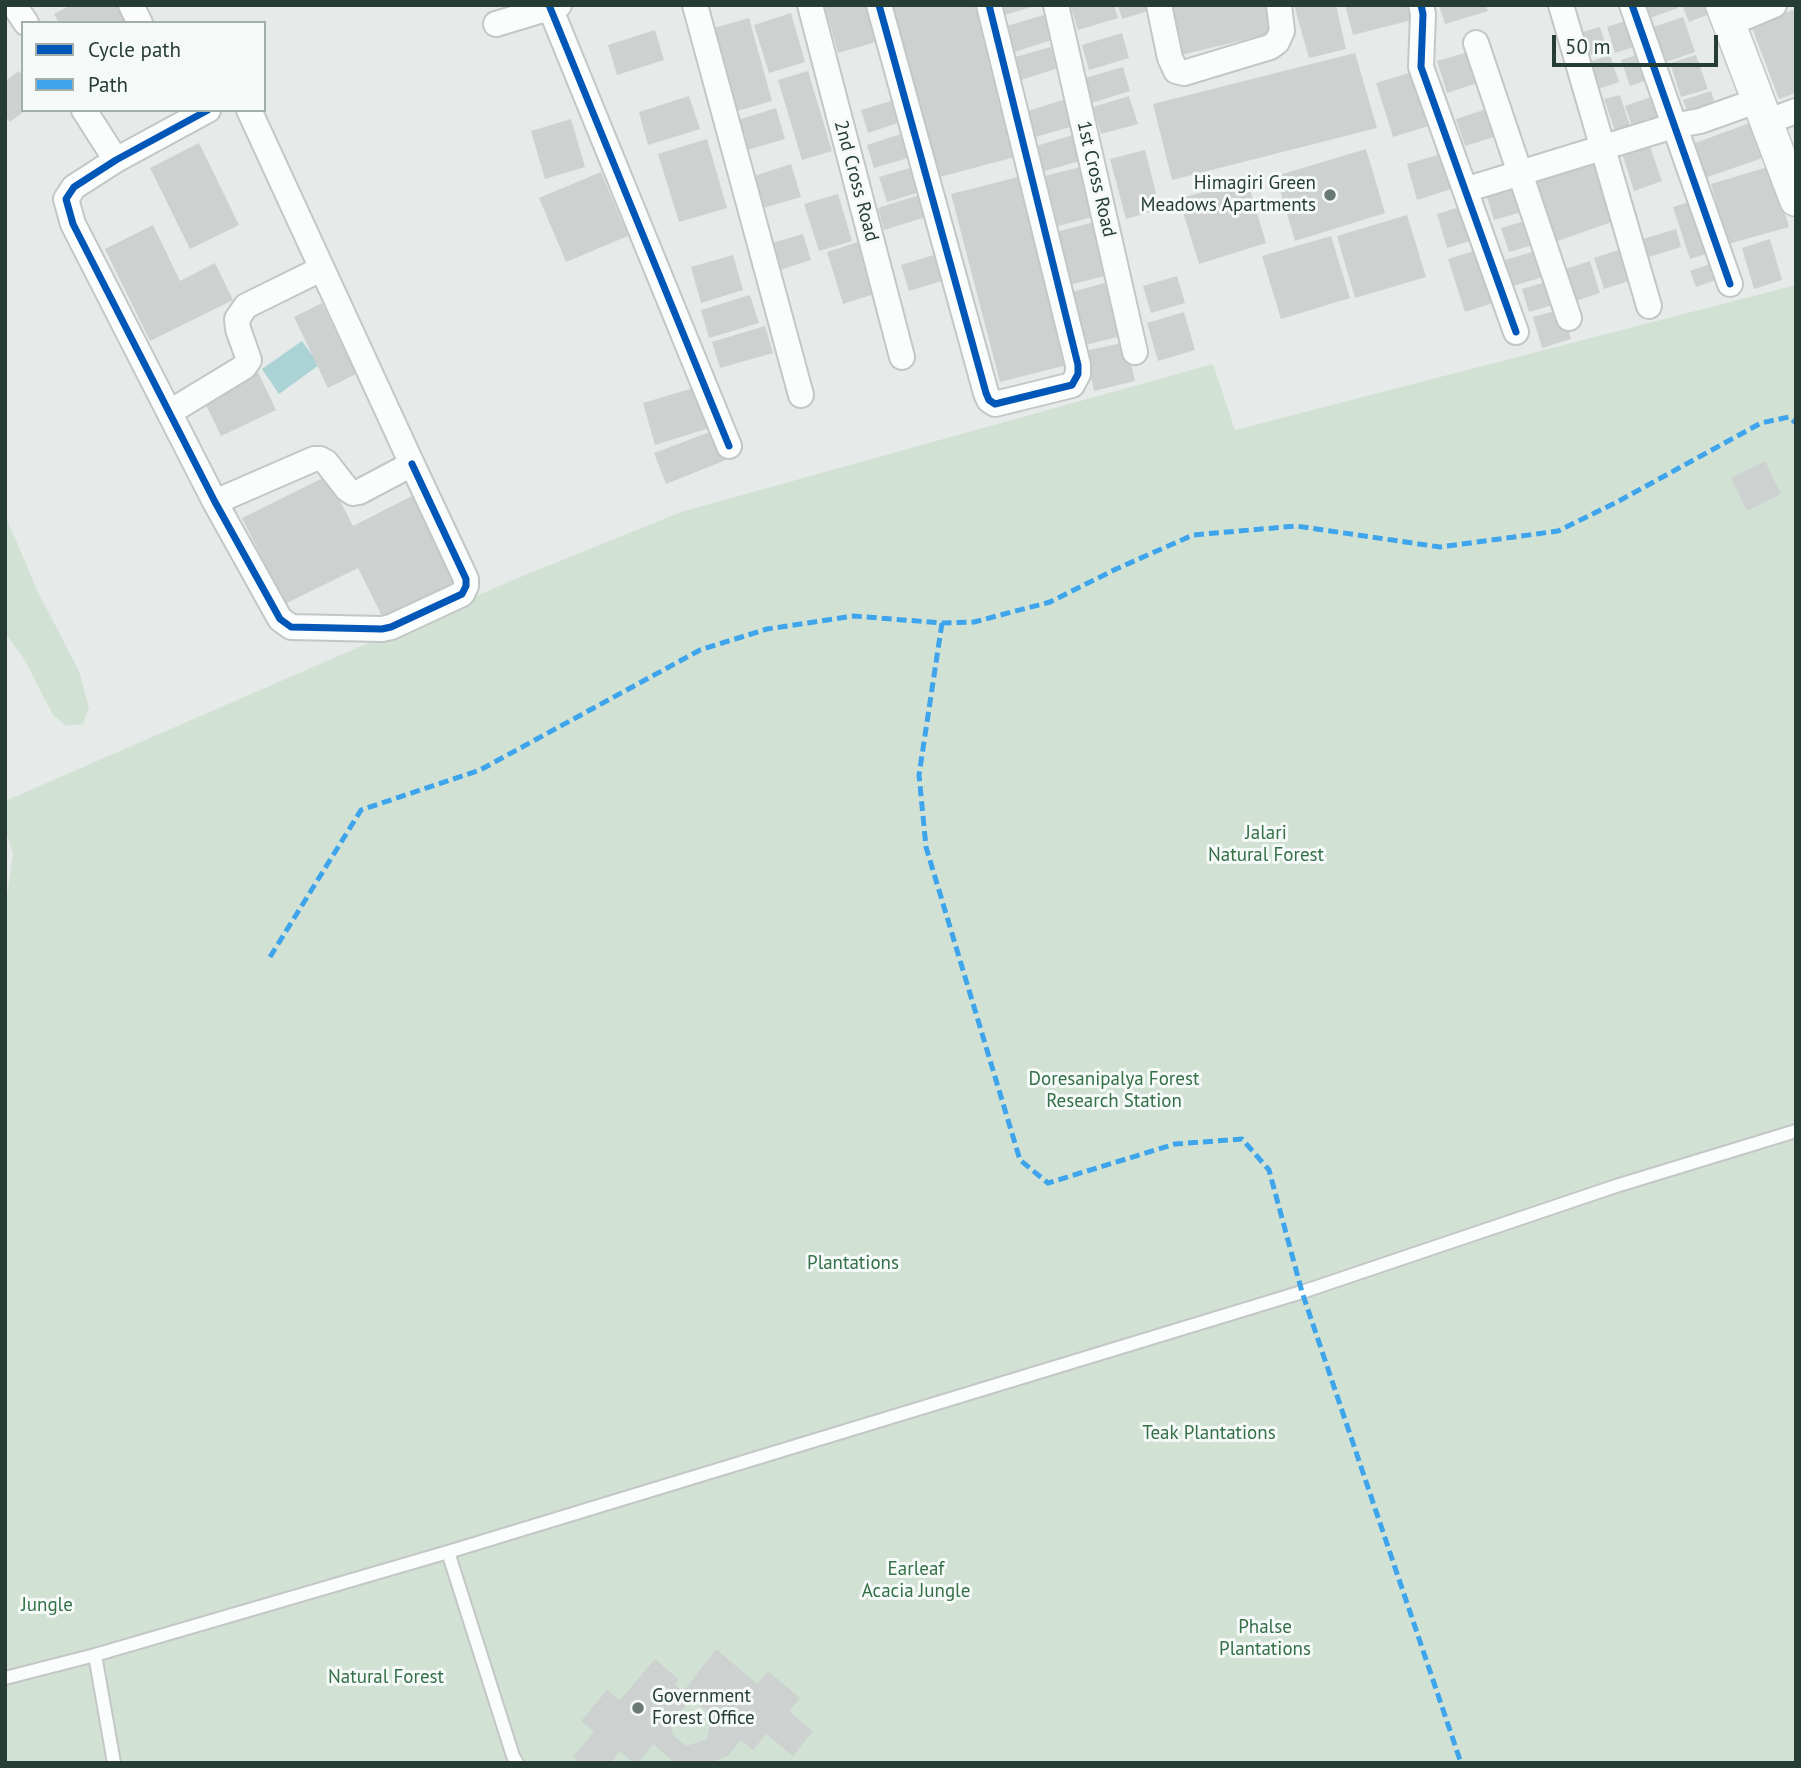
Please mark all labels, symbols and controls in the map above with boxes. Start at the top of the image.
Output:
legend [21,21,266,112]
scale bar [1556,21,1722,65]
text: 50 m [1565,33,1611,60]
text: Cycle path [88,36,181,63]
text: Path [88,71,128,98]
street label: 2nd Cross Road [829,118,883,244]
street label: 1st Cross Road [1072,119,1120,239]
place label: Himagiri Green Meadows Apartments [1140,173,1316,217]
marker: Himagiri Green Meadows Apartments [1322,187,1338,203]
park label: Jalari Natural Forest [1208,823,1324,867]
park label: Doresanipalya Forest Research Station [1029,1069,1199,1113]
park label: Plantations [807,1253,899,1275]
park label: Teak Plantations [1142,1423,1276,1445]
park label: Earleaf Acacia Jungle [862,1559,970,1603]
park label: Jungle [21,1595,73,1617]
park label: Phalse Plantations [1219,1617,1311,1661]
park label: Natural Forest [328,1667,444,1689]
place label: Government Forest Office [652,1686,755,1730]
marker: Government Forest Office [630,1700,646,1716]

